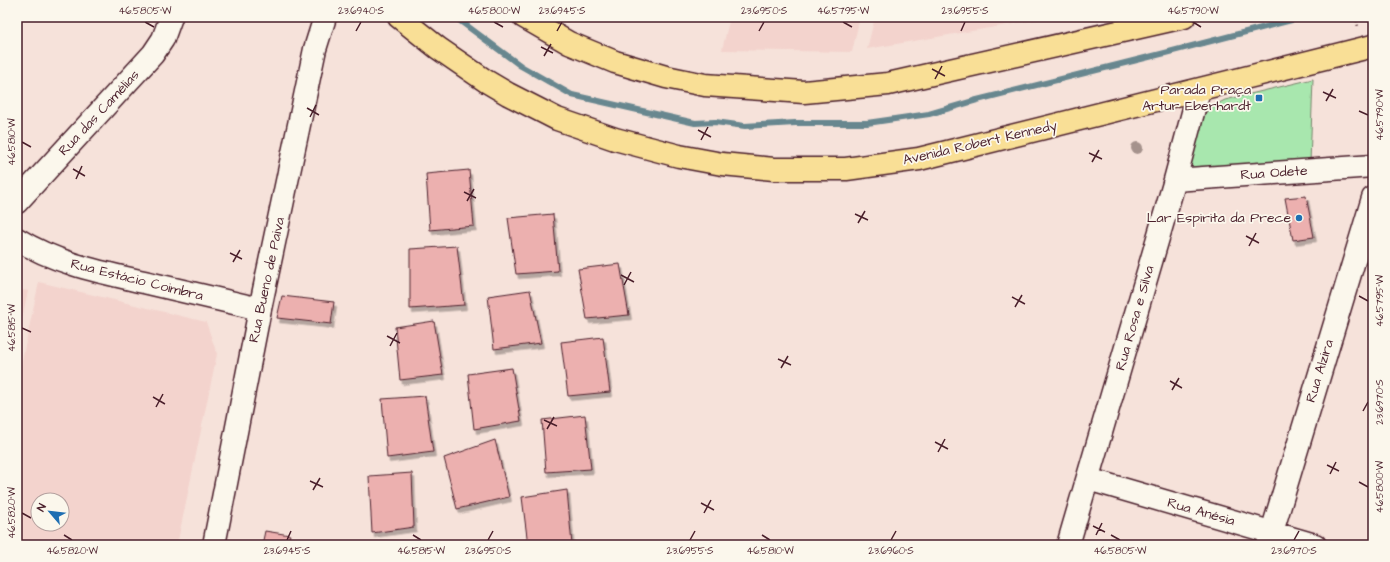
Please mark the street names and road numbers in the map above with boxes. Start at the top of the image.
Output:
street label: Rua das Camélias [54,66,144,160]
street label: Avenida Robert Kennedy [901,115,1059,170]
street label: Rua Odete [1240,161,1309,185]
street label: Rua Bueno de Paiva [244,215,290,345]
street label: Rua Estácio Coimbra [69,254,205,306]
street label: Rua Rosa e Silva [1110,263,1160,373]
street label: Rua Alzira [1301,337,1339,405]
street label: Rua Anésia [1165,493,1237,531]

